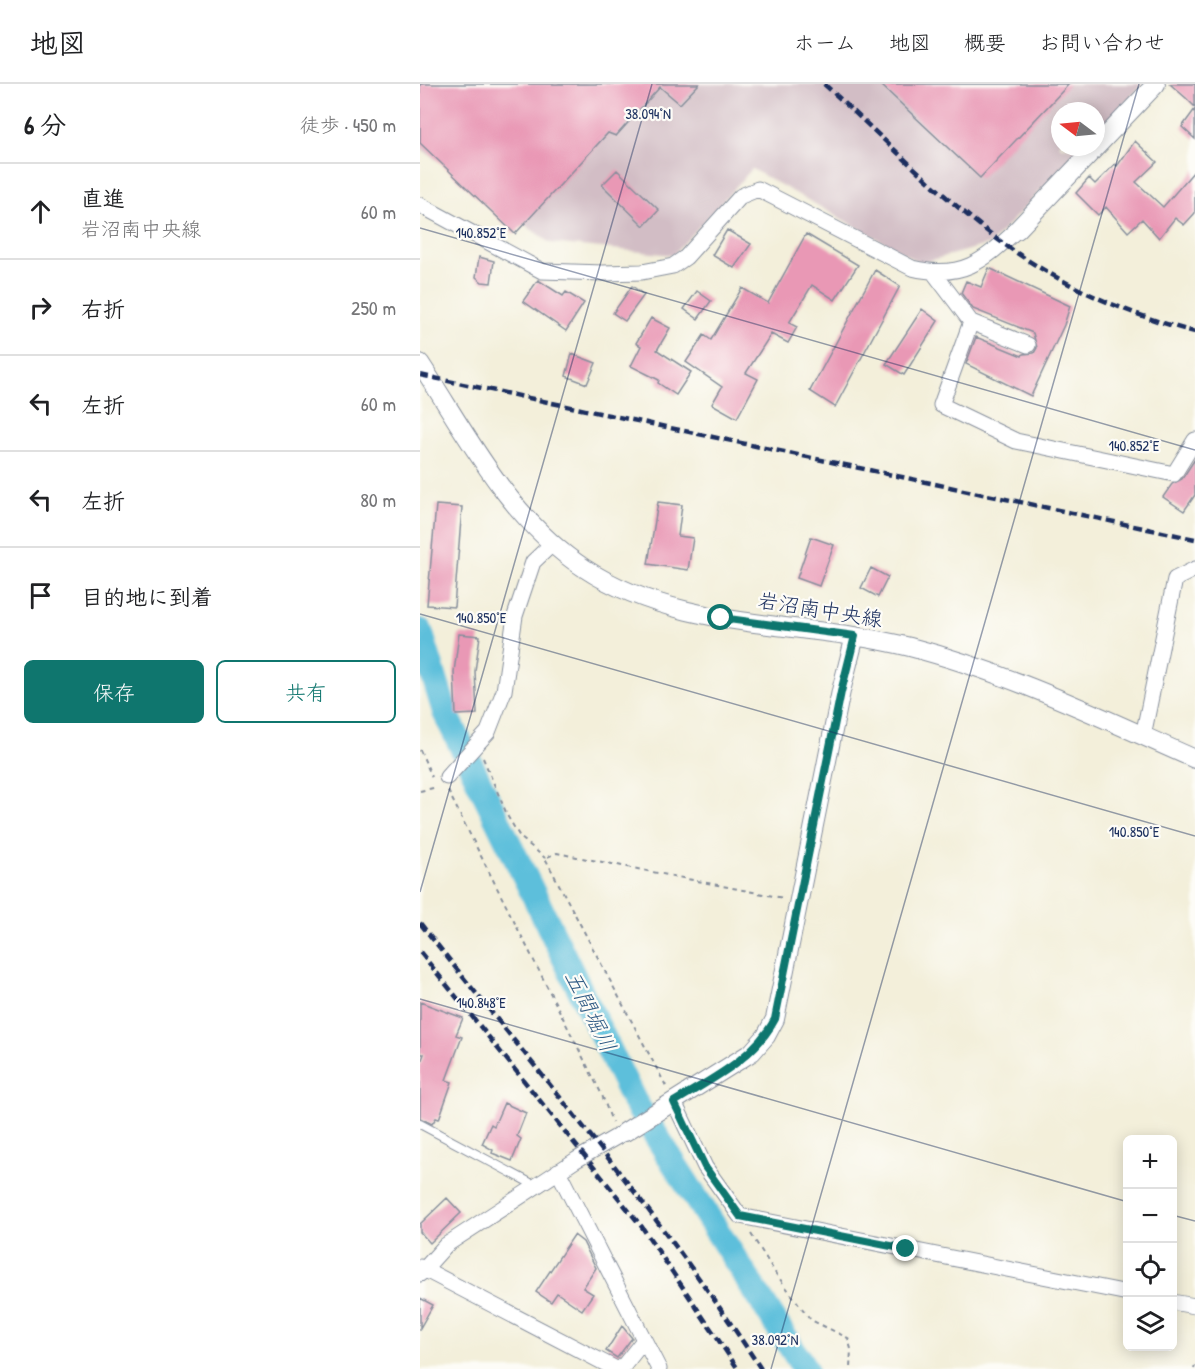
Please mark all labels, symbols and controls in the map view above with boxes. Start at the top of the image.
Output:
text: 地図 [30,24,86,62]
text: ホーム [794,28,856,57]
text: 地図 [889,28,931,57]
text: 概要 [964,28,1006,57]
text: お問い合わせ [1039,28,1165,57]
north arrow [1051,102,1105,156]
text: 38.094°N [625,103,671,124]
text: 6 分 [24,107,66,142]
text: 徒歩 · 450 m [300,111,396,138]
text: 直進 [81,183,125,213]
icon: ahead [24,195,57,228]
text: 60 m [361,198,396,225]
text: 岩沼南中央線 [81,215,201,242]
text: 140.852°E [456,222,507,243]
icon: right [24,291,57,324]
text: 右折 [81,294,125,324]
text: 250 m [351,294,396,321]
icon: left [24,387,57,420]
text: 左折 [81,390,125,420]
text: 60 m [361,390,396,417]
text: 140.852°E [1109,435,1160,456]
icon: left [24,483,57,516]
text: 左折 [81,486,125,516]
text: 80 m [360,486,396,513]
icon: arrive [24,579,57,612]
text: 目的地に到着 [81,582,213,612]
street label: 岩沼南中央線 [756,585,885,634]
route start [707,604,733,630]
text: 140.850°E [456,607,507,628]
button: 保存 [24,660,204,723]
button: 共有 [216,660,396,723]
text: 140.850°E [1109,821,1160,842]
water label: 五間堀川 [558,965,624,1057]
text: 140.848°E [456,992,506,1013]
map controls [1123,1135,1177,1351]
button: + [1123,1135,1177,1189]
button: − [1123,1189,1177,1243]
route end [892,1235,918,1261]
button: locate [1123,1243,1177,1297]
button: layers [1123,1297,1177,1351]
text: 38.092°N [751,1329,799,1350]

